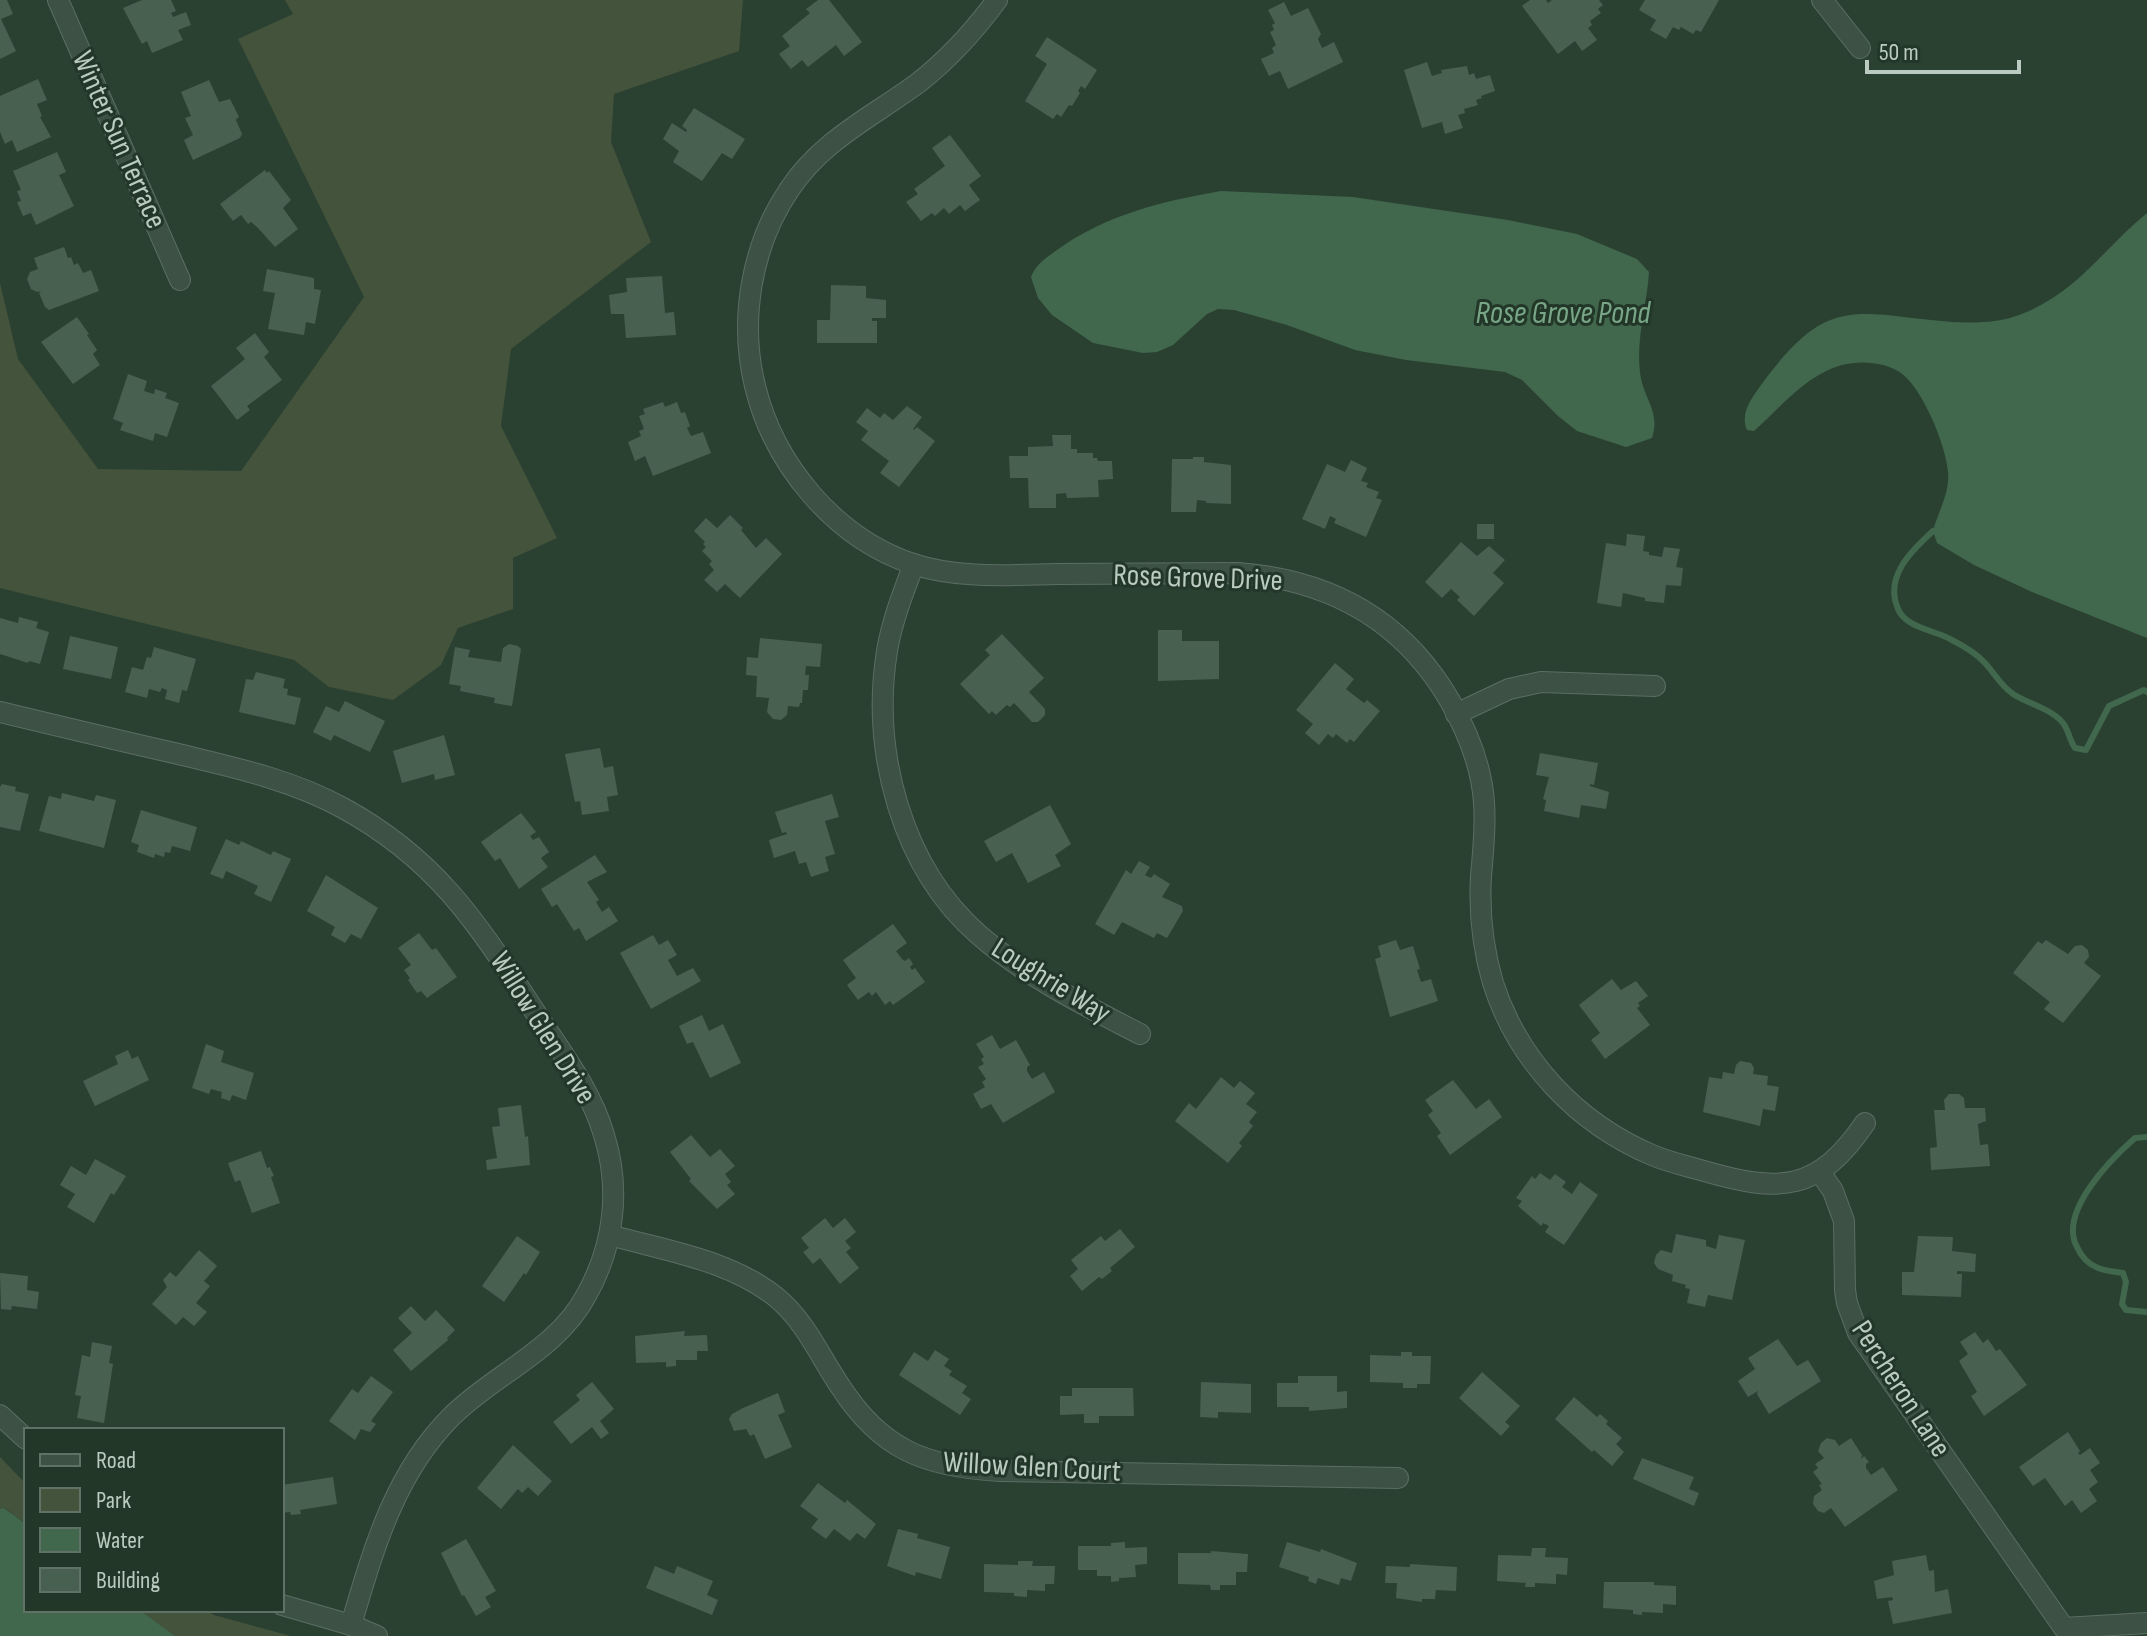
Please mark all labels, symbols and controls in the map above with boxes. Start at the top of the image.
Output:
scale bar [1867,24,2019,74]
text: 50 m [1879,38,1919,67]
street label: Winter Sun Terrace [64,46,174,234]
water label: Rose Grove Pond [1476,294,1651,333]
street label: Rose Grove Drive [1113,557,1283,599]
street label: Loughrie Way [985,930,1117,1032]
street label: Willow Glen Drive [482,945,604,1111]
street label: Percheron Lane [1844,1314,1958,1464]
legend [24,1428,284,1612]
street label: Willow Glen Court [942,1444,1122,1490]
text: Road [96,1446,136,1475]
text: Park [96,1486,131,1515]
text: Water [96,1526,144,1555]
text: Building [96,1566,160,1595]

